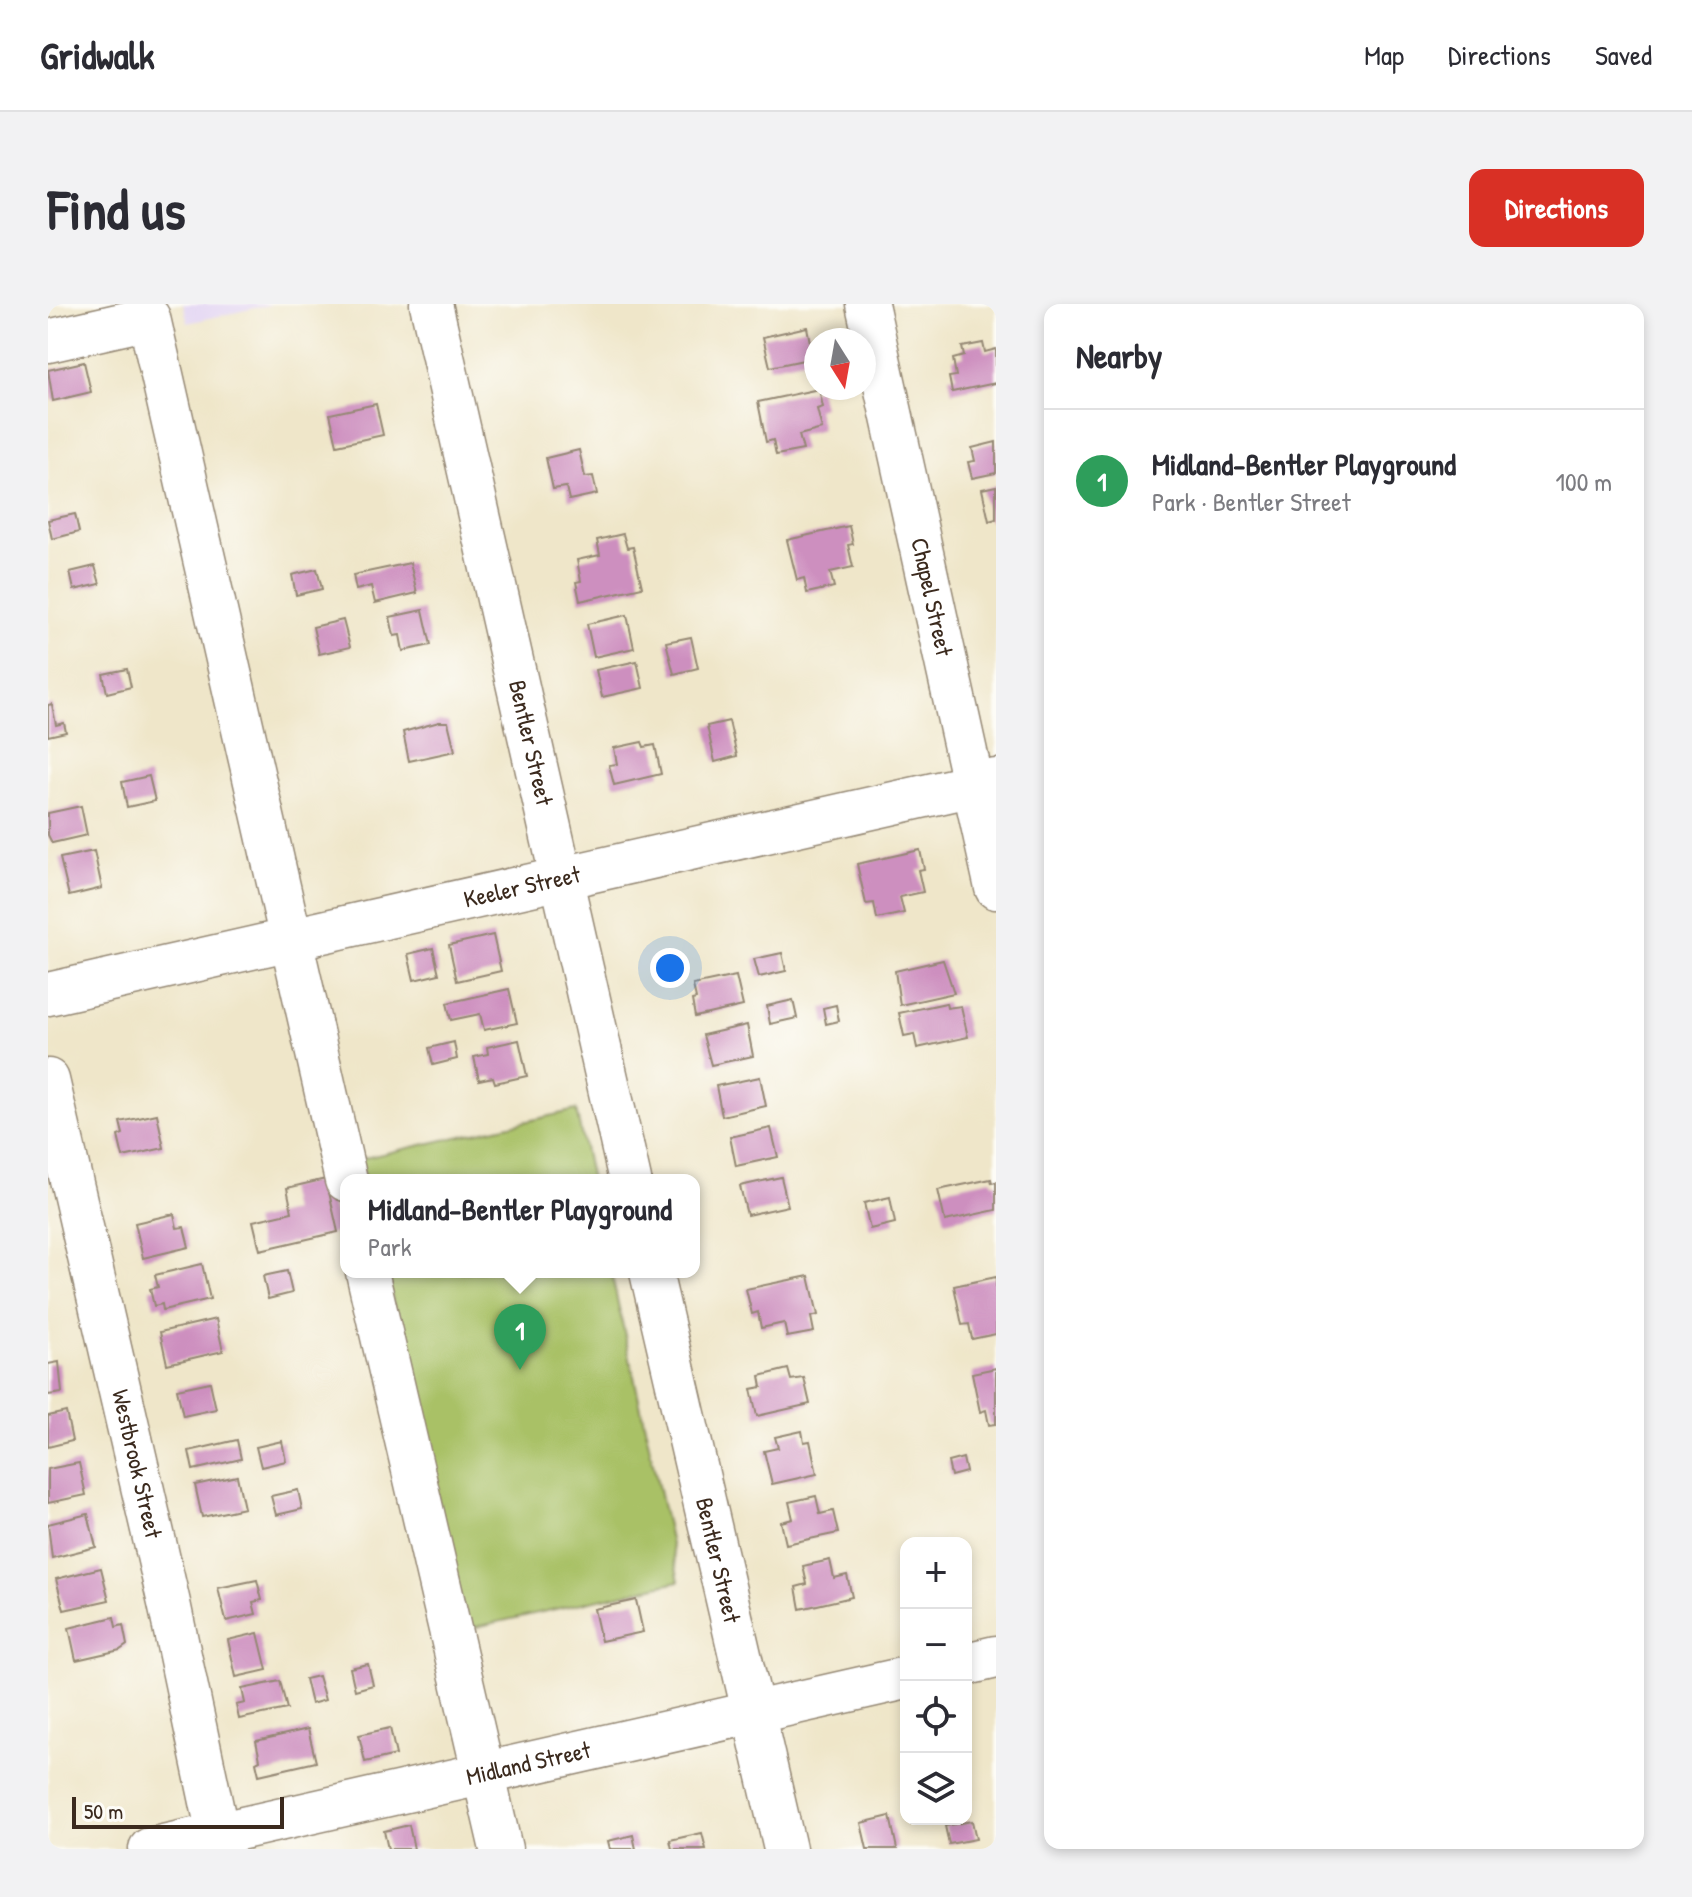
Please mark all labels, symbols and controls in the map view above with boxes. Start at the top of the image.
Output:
text: Gridwalk [40,29,155,81]
text: Map [1364,36,1404,74]
text: Directions [1448,36,1551,74]
text: Saved [1595,36,1652,74]
button: Directions [1469,169,1644,247]
text: Find us [48,171,186,246]
north arrow [804,328,876,400]
text: Nearby [1076,333,1162,379]
text: Midland-Bentler Playground [1152,444,1456,484]
text: 1 [1097,464,1107,499]
text: 100 m [1556,464,1612,499]
text: Park · Bentler Street [1152,484,1351,519]
street label: Chapel Street [904,535,961,660]
street label: Bentler Street [502,677,562,809]
street label: Keeler Street [461,857,584,915]
your location [650,948,690,988]
popup [340,1174,700,1278]
text: Midland-Bentler Playground [368,1189,672,1229]
text: Park [368,1229,412,1264]
pin: 1 [494,1304,546,1370]
street label: Westbrook Street [105,1386,171,1542]
street label: Bentler Street [689,1494,749,1627]
map controls [900,1537,972,1825]
button: + [900,1537,972,1609]
button: − [900,1609,972,1681]
button: locate [900,1681,972,1753]
street label: Midland Street [463,1733,594,1792]
button: layers [900,1753,972,1825]
scale bar [72,1793,284,1829]
text: 50 m [84,1796,123,1826]

